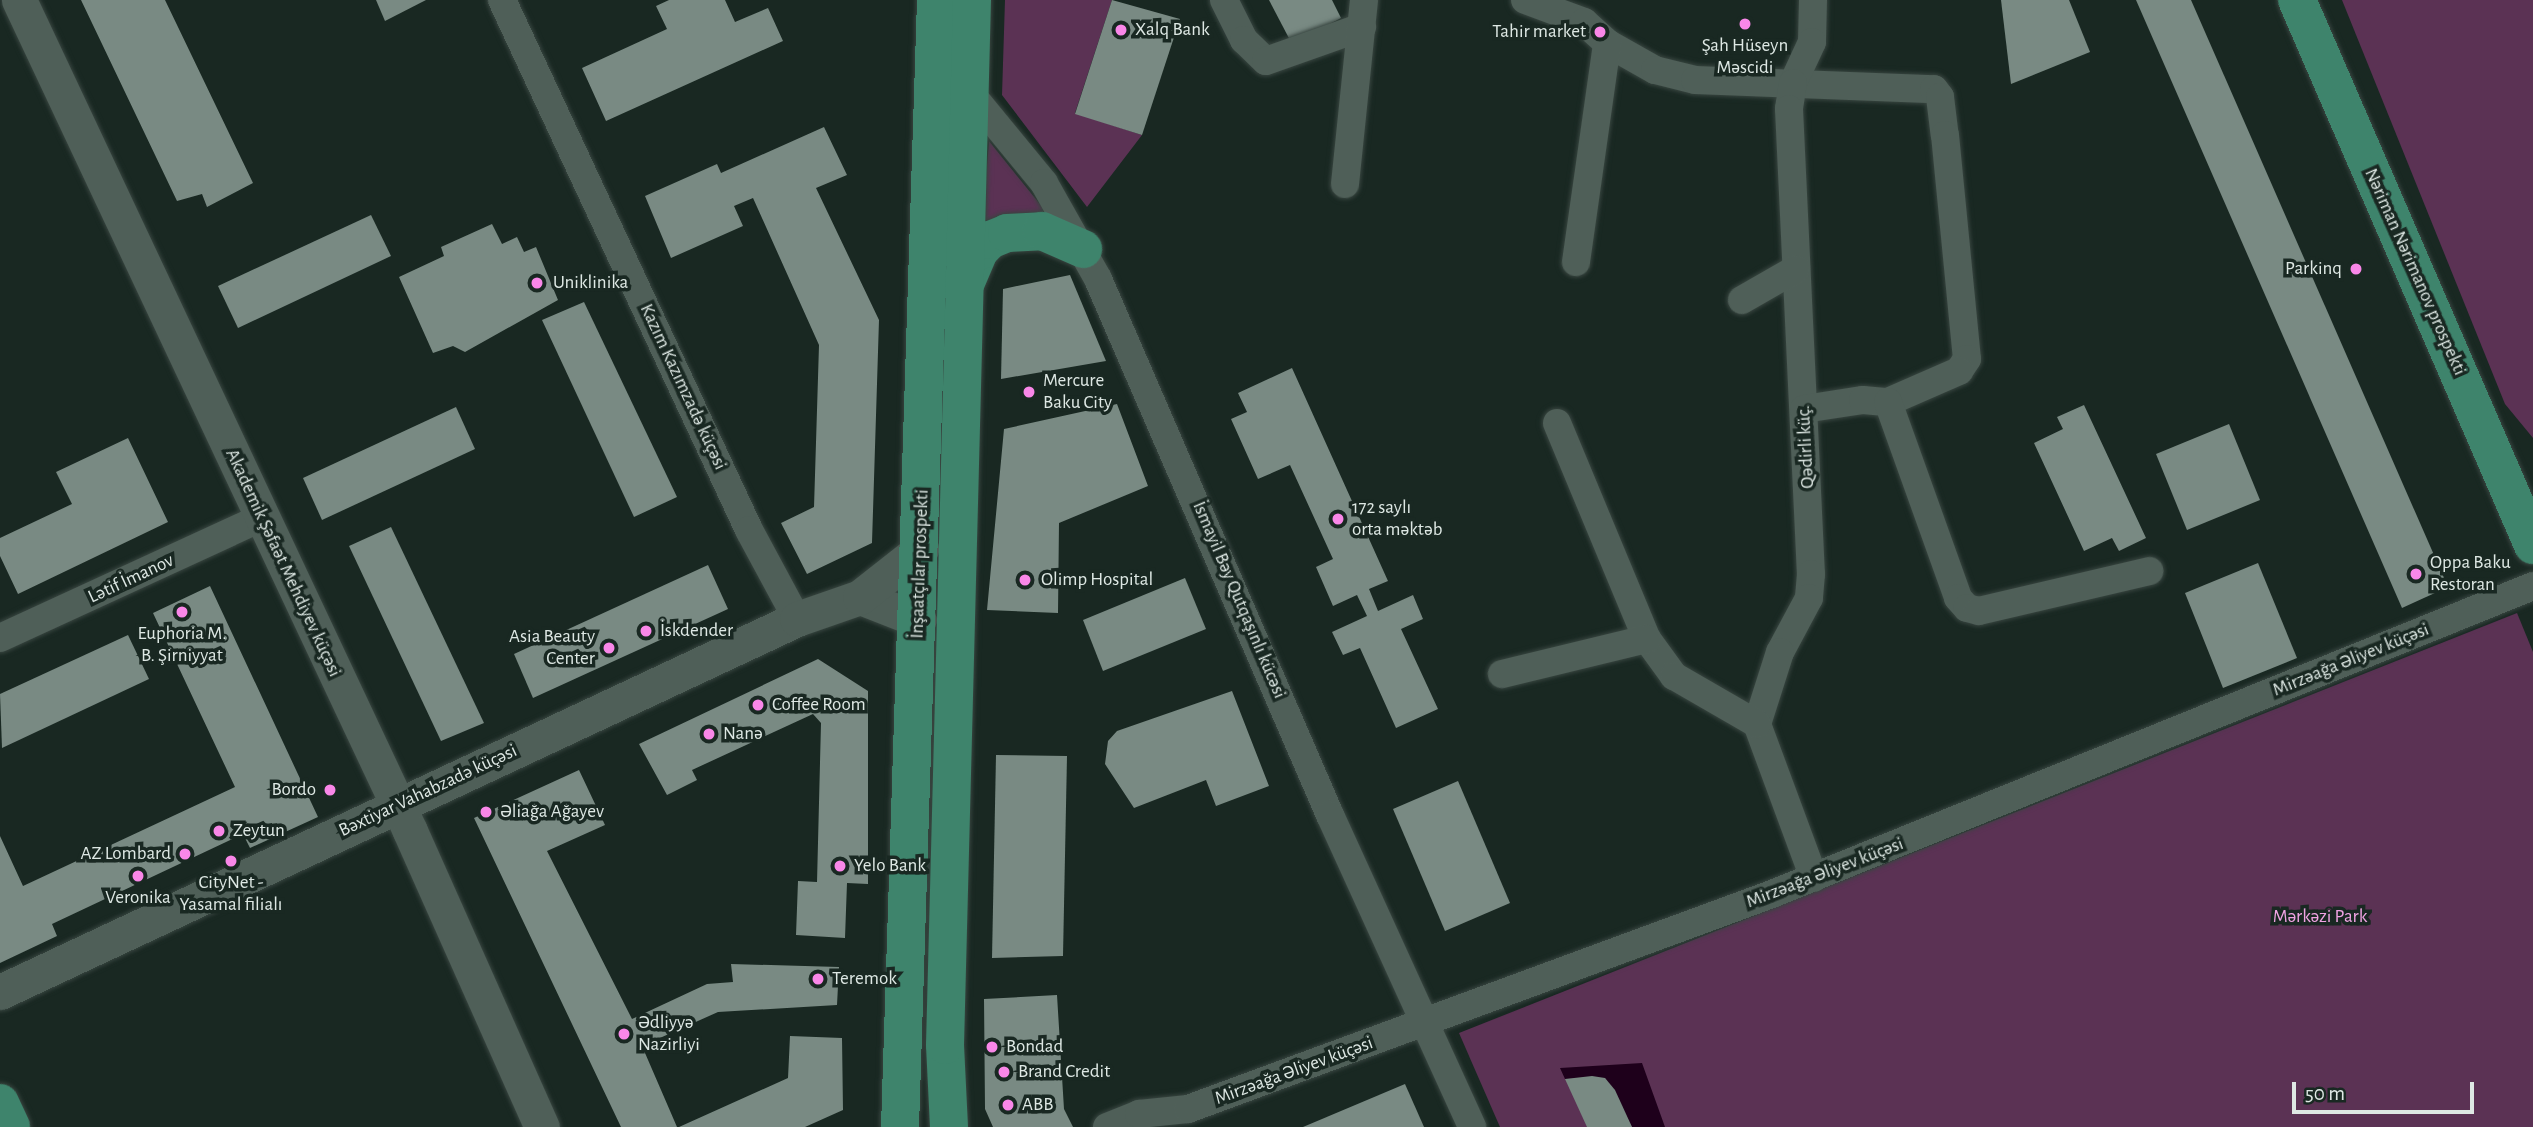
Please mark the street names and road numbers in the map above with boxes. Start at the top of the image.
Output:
street label: Nəriman Nərimanov prospekti [2359,165,2471,379]
street label: Kazım Kazımzadə küçəsi [635,300,731,474]
street label: Qədirli küç. [1792,405,1820,489]
street label: Akademik Şəfaət Mehdiyev küçəsi [220,445,346,681]
street label: İnşaatçılar prospekti [906,489,934,639]
street label: İsmayil Bəy Qutqaşınlı kücəsi [1187,498,1291,702]
street label: Lətif İmanov [85,549,177,609]
street label: Mirzəağa Əliyev küçəsi [2269,618,2433,702]
street label: Bəxtiyar Vahabzadə küçəsi [335,740,521,842]
street label: Mirzəağa Əliyev küçəsi [1743,832,1907,914]
street label: Mirzəağa Əliyev küçəsi [1212,1032,1376,1110]

